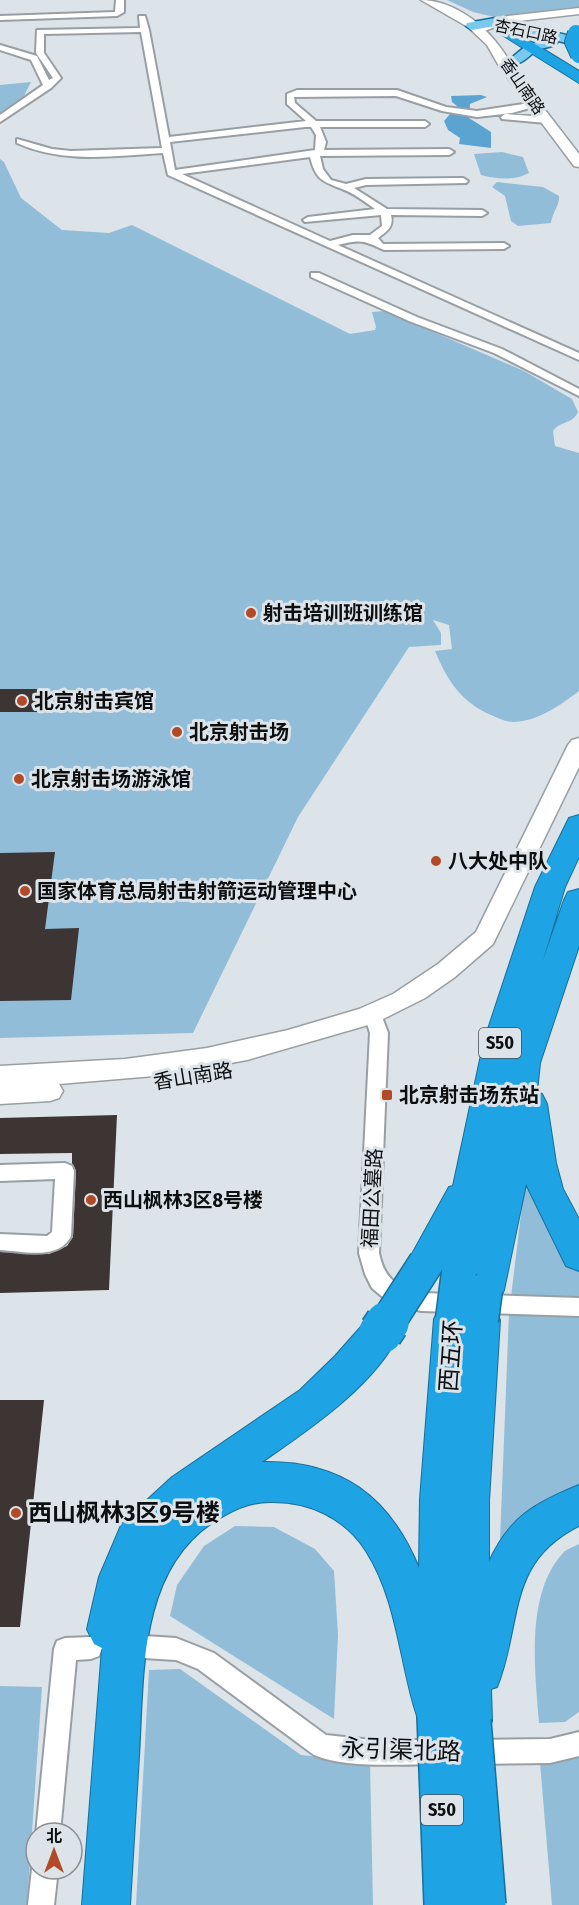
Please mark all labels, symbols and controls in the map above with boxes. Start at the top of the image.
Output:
street label: 杏石口路 [493,16,559,47]
street label: 香山南路 [496,55,549,118]
place label: 射击培训班训练馆 [263,601,423,625]
marker: 射击培训班训练馆 [244,606,258,620]
place label: 北京射击宾馆 [34,689,154,713]
marker: 北京射击宾馆 [15,694,29,708]
place label: 北京射击场 [189,720,289,744]
marker: 北京射击场 [170,725,184,739]
place label: 北京射击场游泳馆 [31,767,191,791]
marker: 北京射击场游泳馆 [12,772,26,786]
place label: 八大处中队 [448,849,548,873]
marker: 八大处中队 [429,854,443,868]
place label: 国家体育总局射击射箭运动管理中心 [37,879,357,903]
marker: 国家体育总局射击射箭运动管理中心 [18,884,32,898]
road number: S50 [479,1028,521,1058]
street label: 香山南路 [152,1058,234,1094]
place label: 北京射击场东站 [399,1083,539,1107]
marker: 北京射击场东站 [380,1088,394,1102]
street label: 福田公墓路 [357,1147,387,1249]
place label: 西山枫林3区8号楼 [103,1188,263,1212]
marker: 西山枫林3区8号楼 [84,1193,98,1207]
street label: 西五环 [435,1319,467,1393]
place label: 西山枫林3区9号楼 [28,1499,220,1527]
marker: 西山枫林3区9号楼 [9,1506,23,1520]
street label: 永引渠北路 [341,1734,461,1766]
road number: S50 [421,1795,463,1825]
north arrow [24,1821,84,1881]
text: 北 [46,1827,62,1846]

